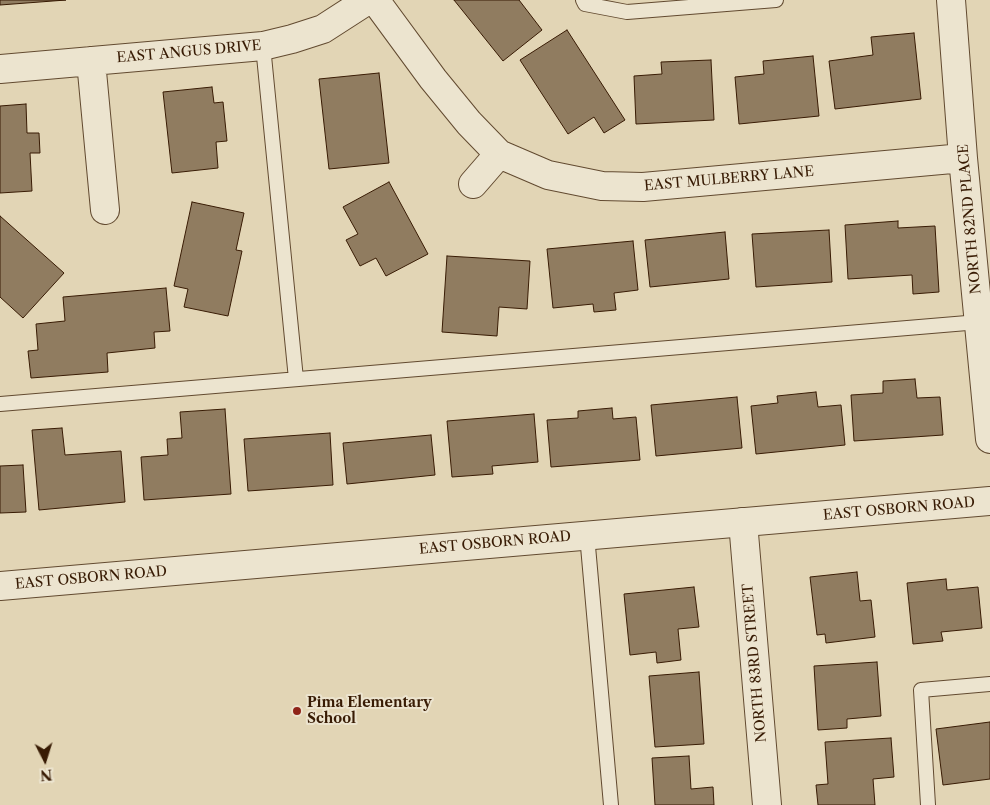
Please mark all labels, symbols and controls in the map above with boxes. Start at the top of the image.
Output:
street label: EAST ANGUS DRIVE [116,37,262,67]
street label: NORTH 82ND PLACE [955,143,985,295]
street label: EAST MULBERRY LANE [643,163,815,195]
street label: EAST OSBORN ROAD [822,494,976,524]
street label: EAST OSBORN ROAD [418,528,572,558]
street label: EAST OSBORN ROAD [14,563,168,593]
street label: NORTH 83RD STREET [740,583,770,743]
place label: Pima Elementary School [307,695,432,728]
marker: Pima Elementary School [291,705,303,717]
north arrow [20,735,70,785]
text: N [39,765,53,784]

